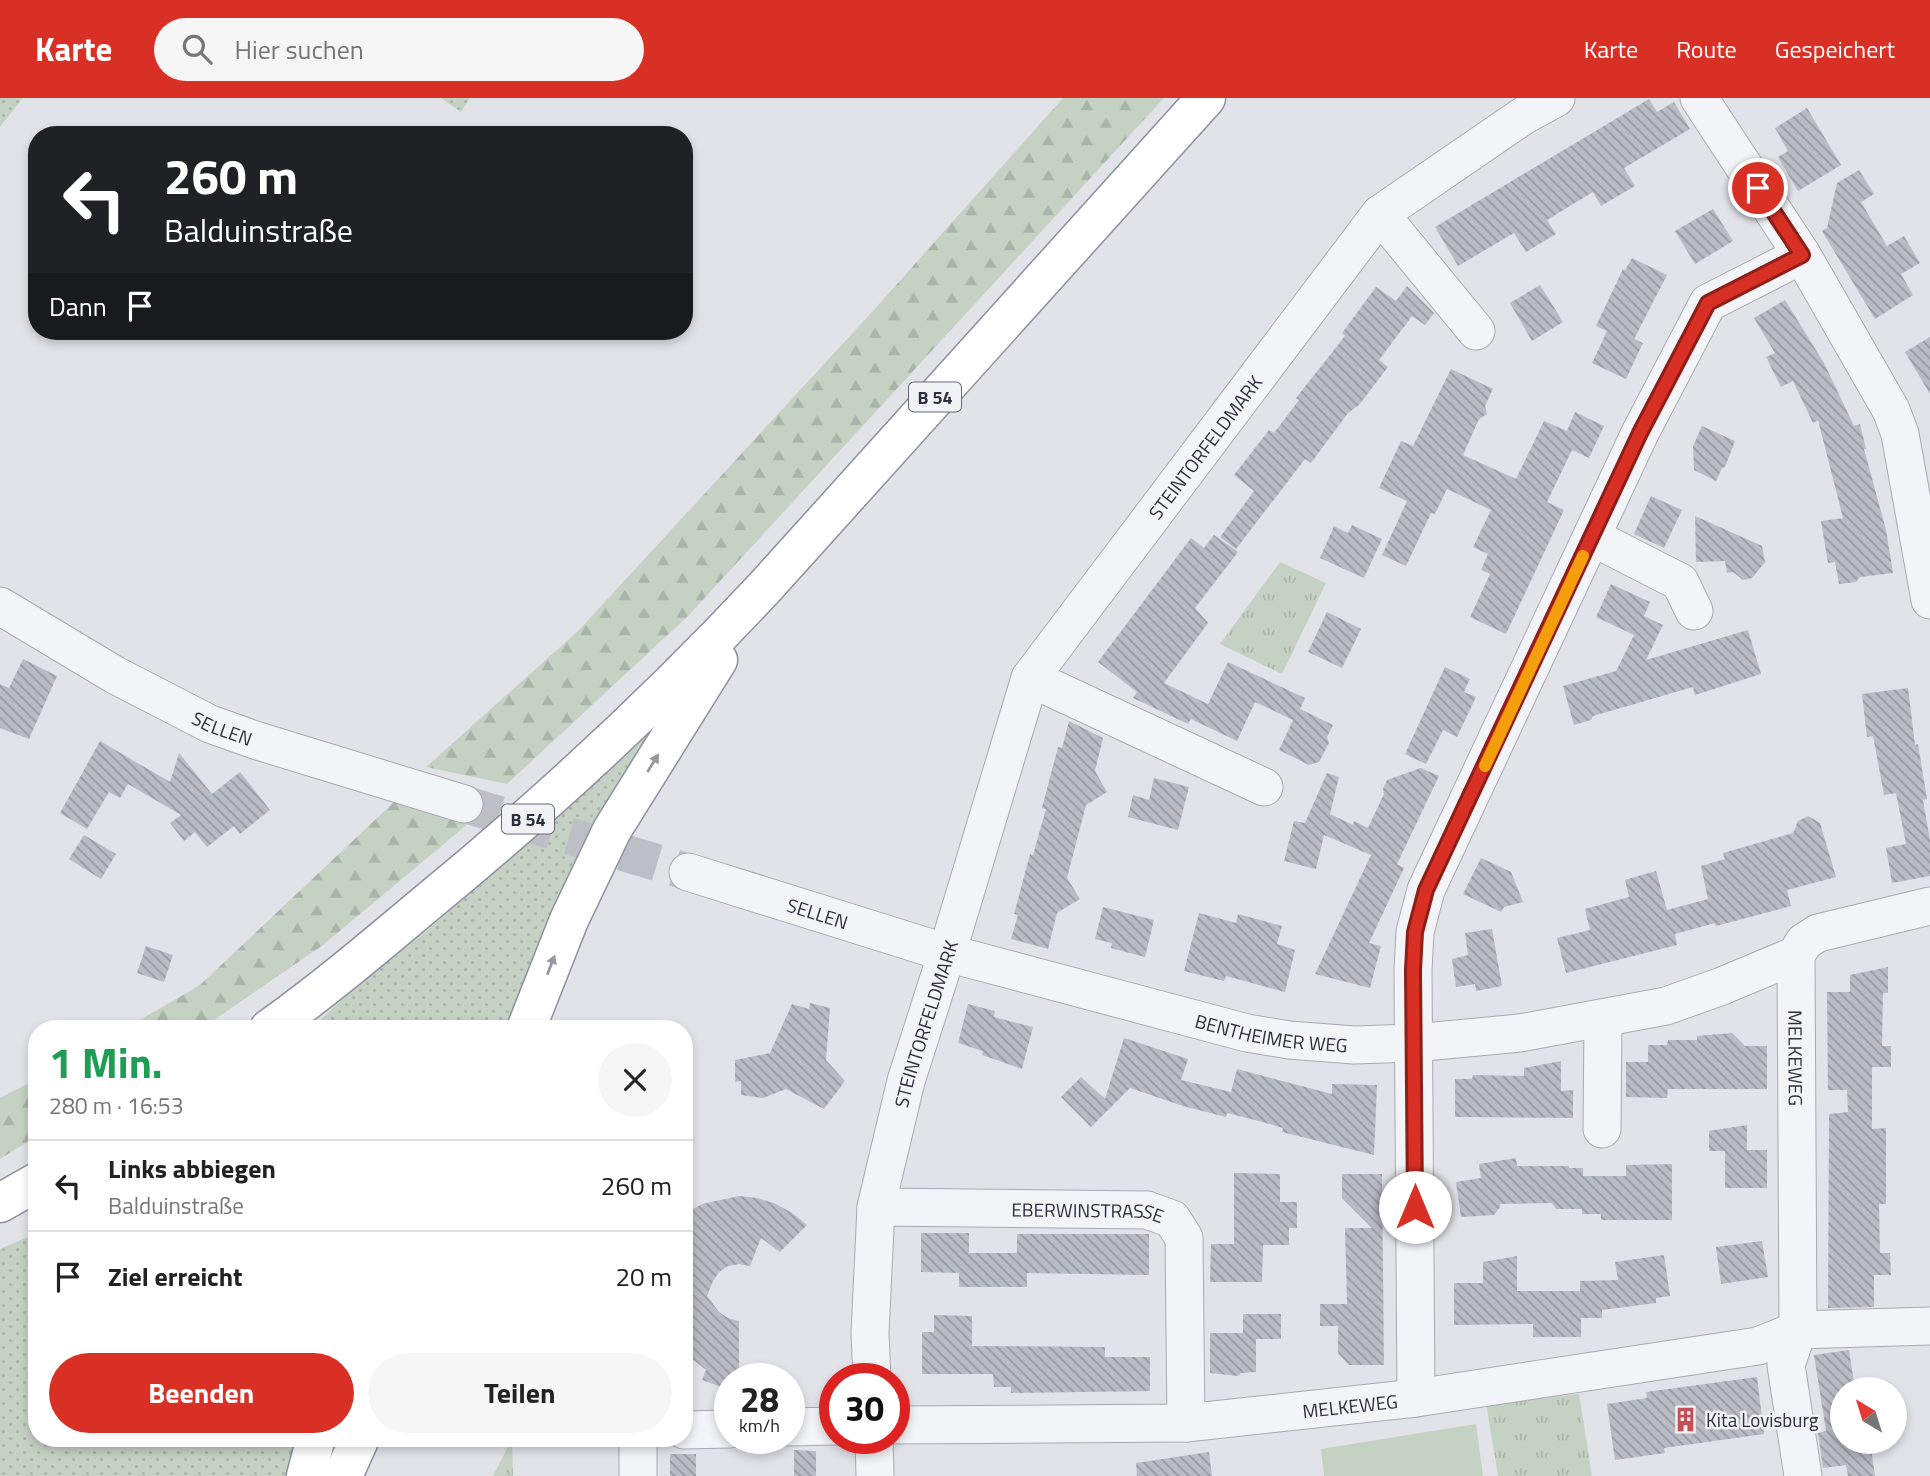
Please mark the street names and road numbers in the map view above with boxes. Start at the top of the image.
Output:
street label: STEINTORFELDMARK [1140,368,1268,525]
road number: B 54 [909,382,961,412]
street label: SELLEN [187,703,257,752]
road number: B 54 [502,804,554,834]
street label: SELLEN [784,889,852,936]
street label: STEINTORFELDMARK [886,936,965,1110]
street label: BENTHEIMER WEG [1192,1005,1349,1059]
street label: MELKEWEG [1782,1010,1811,1106]
street label: EBERWINSTRASSE [1011,1194,1168,1230]
street label: MELKEWEG [1301,1386,1399,1425]

